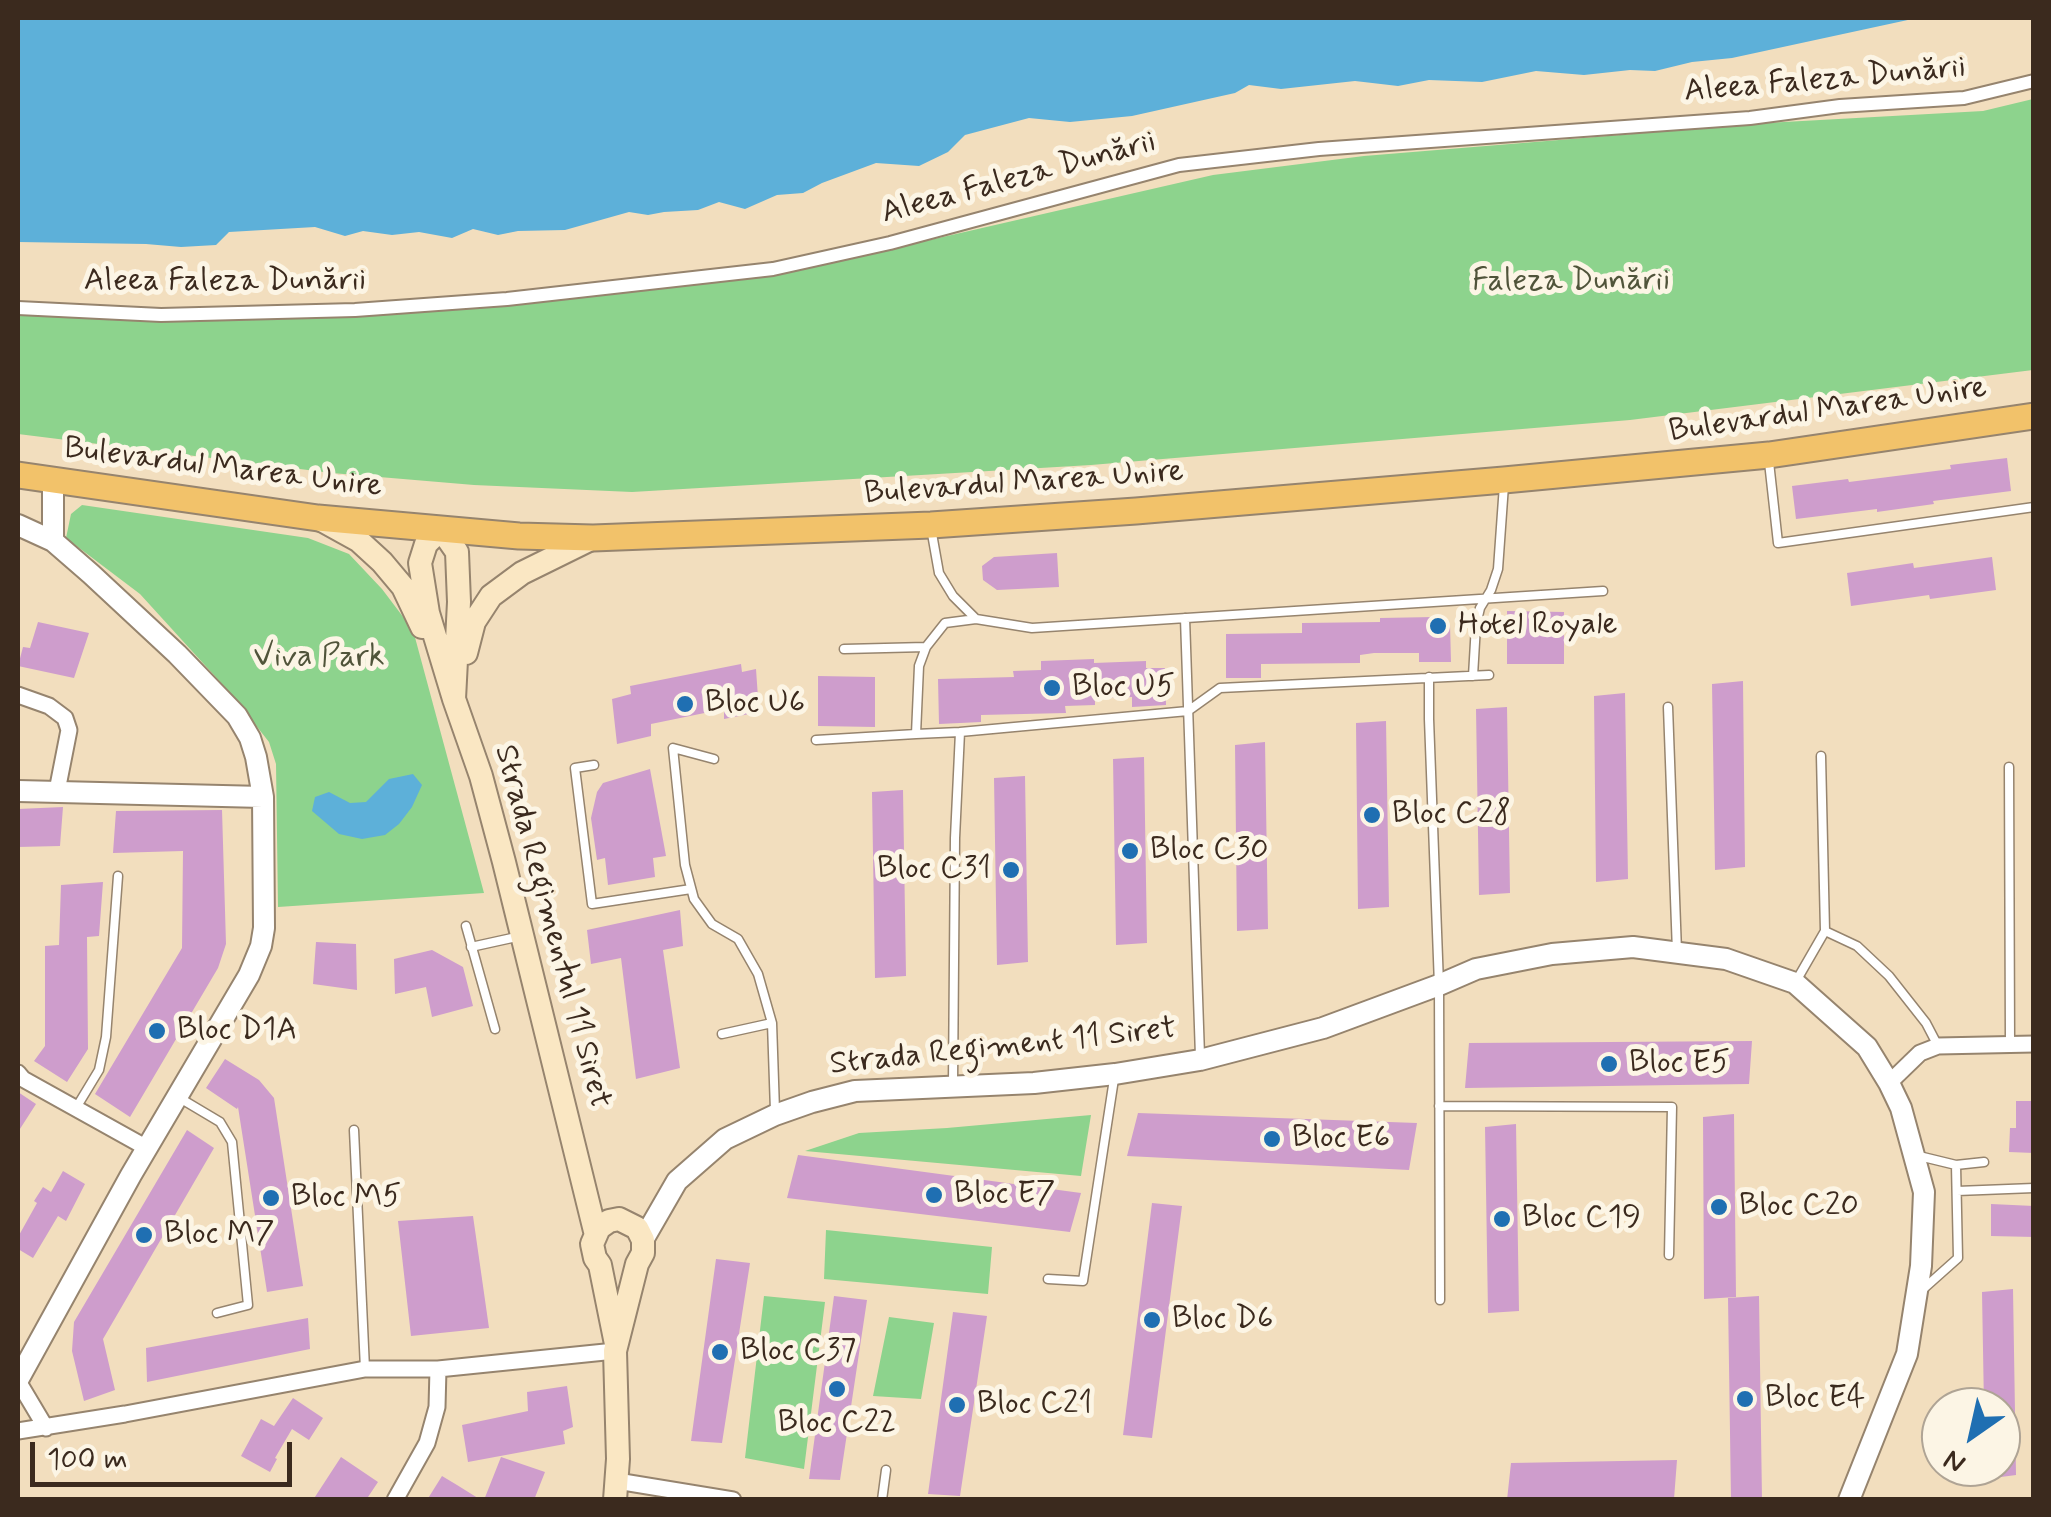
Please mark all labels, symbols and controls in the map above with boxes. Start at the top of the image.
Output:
street label: Aleea Faleza Dunării [1683,50,1967,112]
street label: Aleea Faleza Dunării [878,124,1160,234]
street label: Aleea Faleza Dunării [84,263,366,301]
park label: Faleza Dunării [1472,263,1670,301]
street label: Bulevardul Marea Unire [1667,370,1989,452]
street label: Bulevardul Marea Unire [62,430,384,508]
street label: Bulevardul Marea Unire [863,454,1185,514]
place label: Hotel Royale [1458,607,1618,645]
marker: Hotel Royale [1427,615,1449,637]
park label: Viva Park [253,639,385,677]
place label: Bloc U5 [1072,669,1175,707]
marker: Bloc U5 [1041,677,1063,699]
place label: Bloc U6 [705,685,805,723]
marker: Bloc U6 [674,693,696,715]
street label: Strada Regimentul 11 Siret [484,741,618,1113]
place label: Bloc C28 [1392,796,1511,834]
marker: Bloc C28 [1361,804,1383,826]
place label: Bloc C30 [1150,832,1268,870]
marker: Bloc C30 [1119,840,1141,862]
place label: Bloc C31 [877,851,991,889]
marker: Bloc C31 [1000,859,1022,881]
street label: Strada Regiment 11 Siret [828,1011,1178,1085]
place label: Bloc D1A [177,1012,297,1050]
marker: Bloc D1A [146,1020,168,1042]
place label: Bloc E5 [1629,1045,1730,1083]
marker: Bloc E5 [1598,1053,1620,1075]
place label: Bloc E6 [1292,1120,1390,1158]
marker: Bloc E6 [1261,1128,1283,1150]
place label: Bloc E7 [954,1176,1055,1214]
place label: Bloc M5 [291,1179,401,1217]
marker: Bloc E7 [923,1184,945,1206]
marker: Bloc M5 [260,1187,282,1209]
place label: Bloc C20 [1739,1188,1859,1226]
marker: Bloc C20 [1708,1196,1730,1218]
place label: Bloc C19 [1522,1200,1641,1238]
marker: Bloc C19 [1491,1208,1513,1230]
place label: Bloc M7 [164,1216,274,1254]
marker: Bloc M7 [133,1224,155,1246]
place label: Bloc D6 [1172,1301,1273,1339]
marker: Bloc D6 [1141,1309,1163,1331]
place label: Bloc C37 [740,1333,856,1371]
marker: Bloc C37 [709,1341,731,1363]
marker: Bloc C22 [826,1378,848,1400]
place label: Bloc E4 [1765,1380,1865,1418]
place label: Bloc C21 [977,1386,1092,1424]
north arrow [1921,1387,2021,1487]
marker: Bloc E4 [1734,1388,1756,1410]
marker: Bloc C21 [946,1394,968,1416]
place label: Bloc C22 [778,1405,896,1443]
scale bar [35,1422,298,1484]
text: 100 m [47,1440,128,1479]
text: N [1937,1440,1973,1481]

